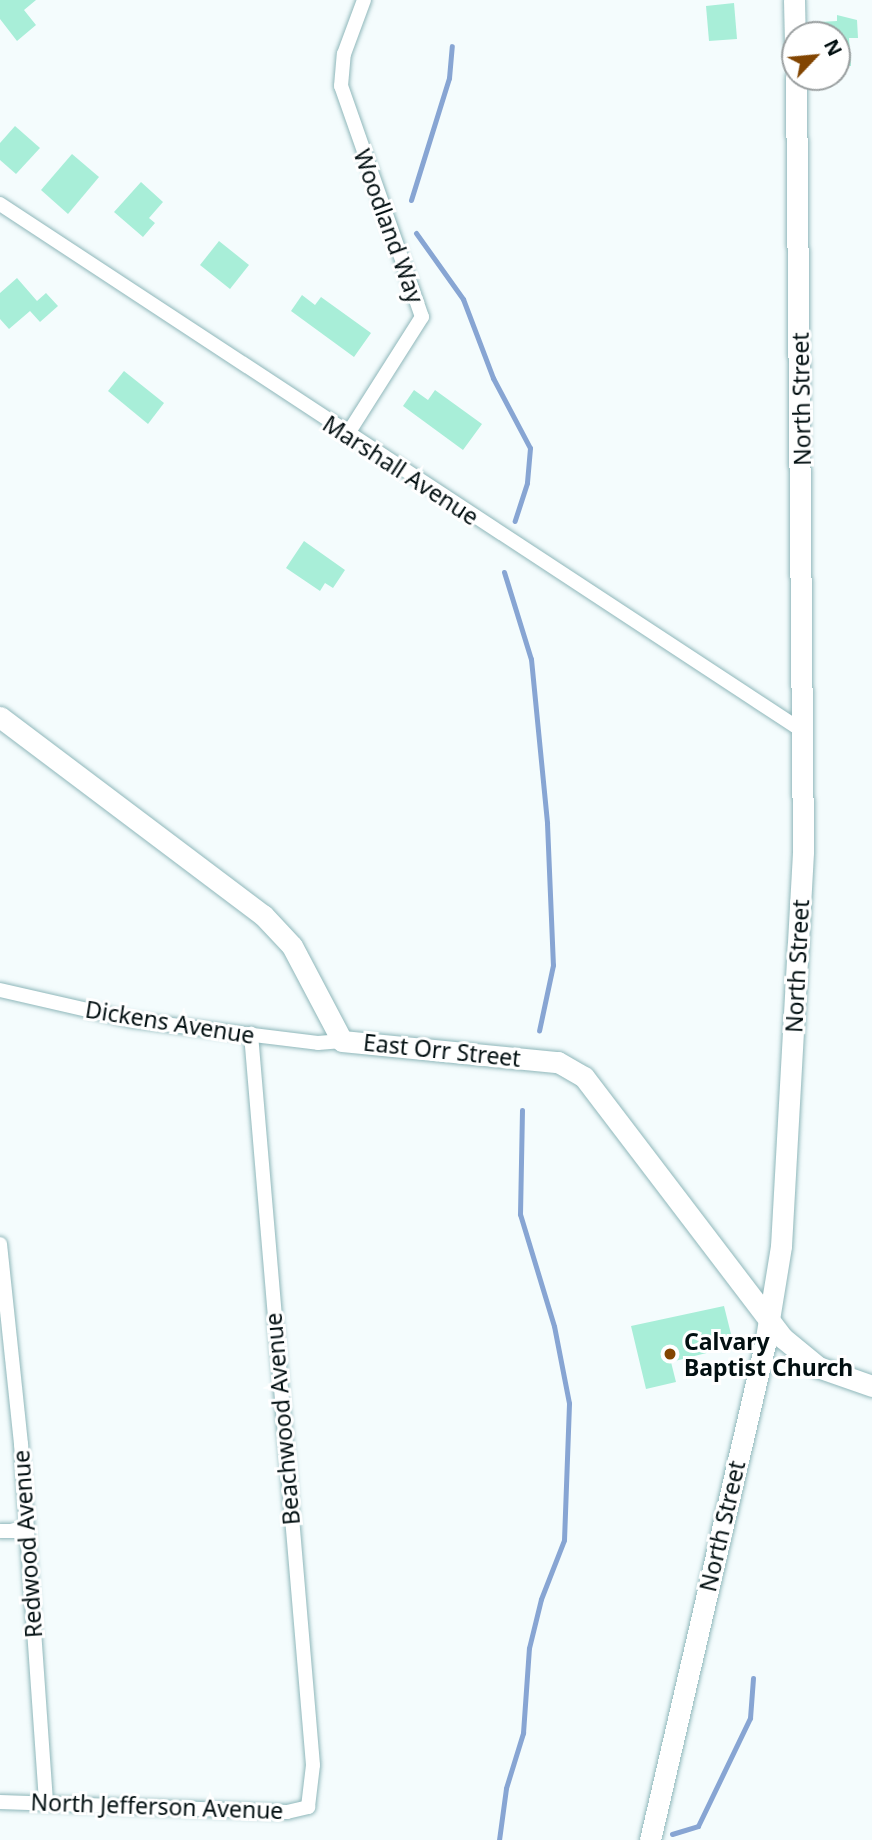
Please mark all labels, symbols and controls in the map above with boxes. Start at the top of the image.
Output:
north arrow [781,21,851,91]
text: N [818,35,848,60]
street label: Woodland Way [348,145,430,307]
street label: North Street [786,332,816,466]
street label: Marshall Avenue [318,409,484,531]
street label: North Street [780,899,814,1033]
street label: Dickens Avenue [83,995,257,1049]
street label: East Orr Street [362,1028,522,1072]
street label: Beachwood Avenue [259,1312,305,1526]
place label: Calvary Baptist Church [684,1327,853,1381]
marker: Calvary Baptist Church [662,1346,678,1362]
street label: Redwood Avenue [7,1449,47,1639]
street label: North Street [694,1458,750,1594]
street label: North Jefferson Avenue [30,1788,284,1824]

